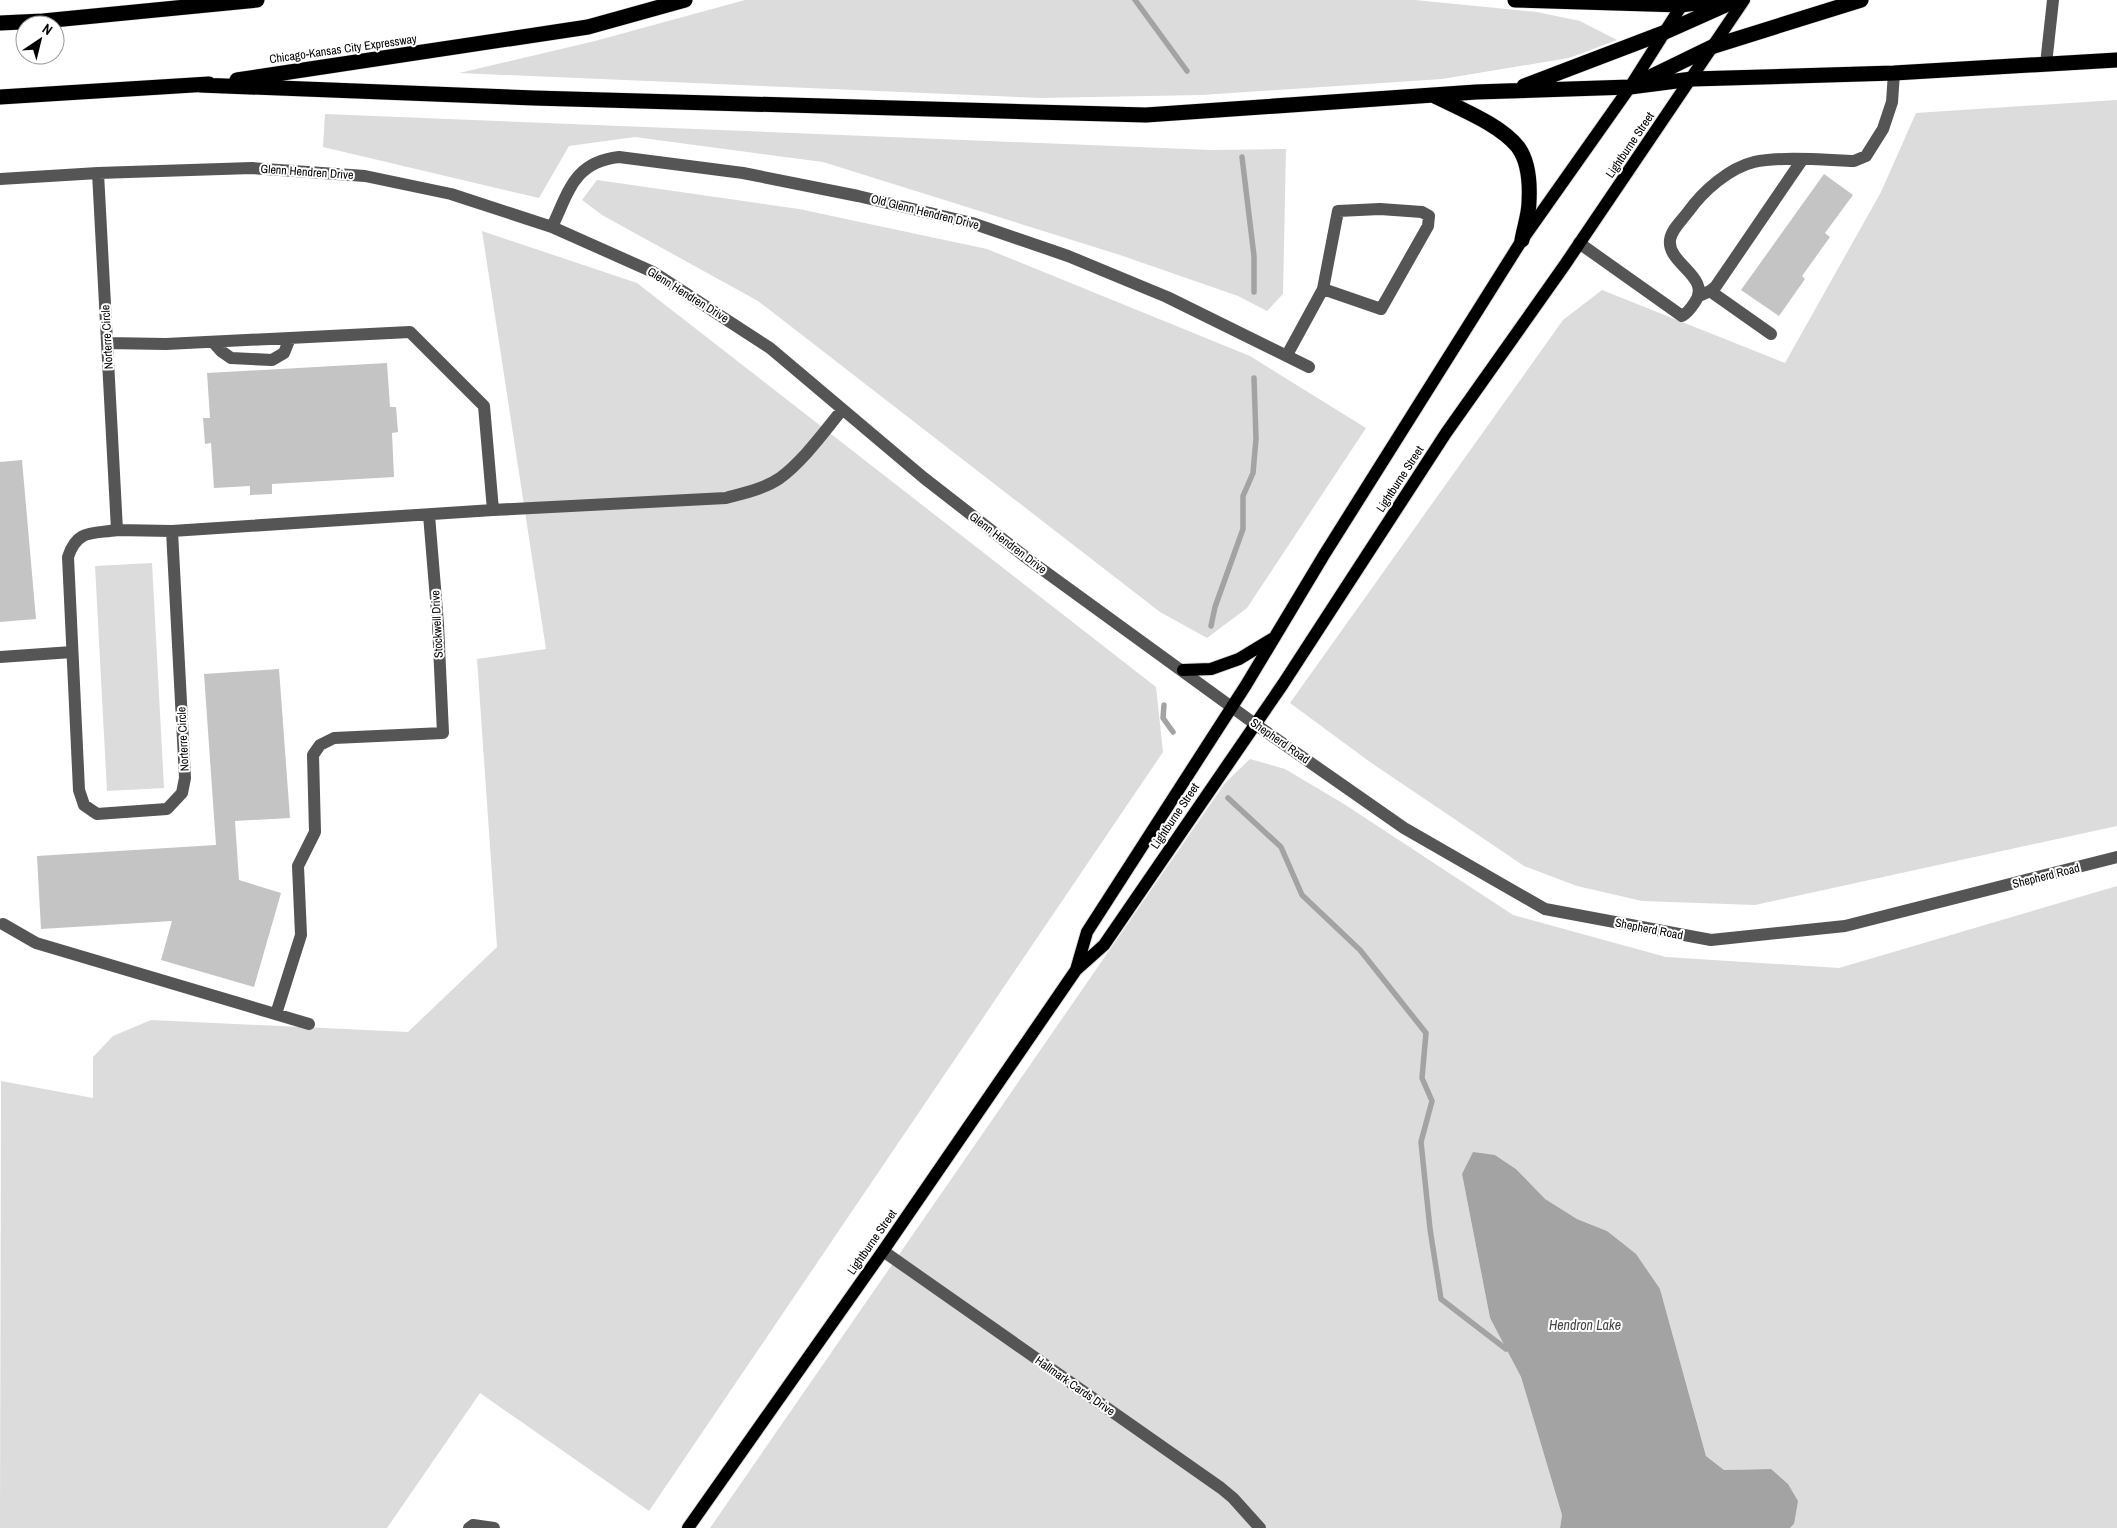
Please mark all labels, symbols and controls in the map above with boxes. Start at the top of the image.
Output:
north arrow [15,15,65,65]
text: N [39,20,56,39]
street label: Chicago-Kansas City Expressway [268,31,418,67]
street label: Lightburne Street [1602,109,1658,181]
street label: Glenn Hendren Drive [260,161,354,183]
street label: Old Glenn Hendren Drive [869,191,981,233]
street label: Glenn Hendren Drive [644,264,732,326]
street label: Norterre Circle [97,304,117,370]
street label: Lightburne Street [1373,443,1428,515]
street label: Glenn Hendren Drive [966,509,1050,577]
street label: Stockwell Drive [427,590,447,658]
street label: Norterre Circle [173,706,193,772]
street label: Shepherd Road [1247,715,1313,767]
street label: Lightburne Street [1147,780,1203,852]
street label: Shepherd Road [2011,860,2081,892]
street label: Shepherd Road [1614,915,1684,943]
street label: Lightburne Street [844,1206,901,1278]
water label: Hendron Lake [1549,1316,1621,1334]
street label: Hallmark Cards Drive [1032,1352,1118,1420]

